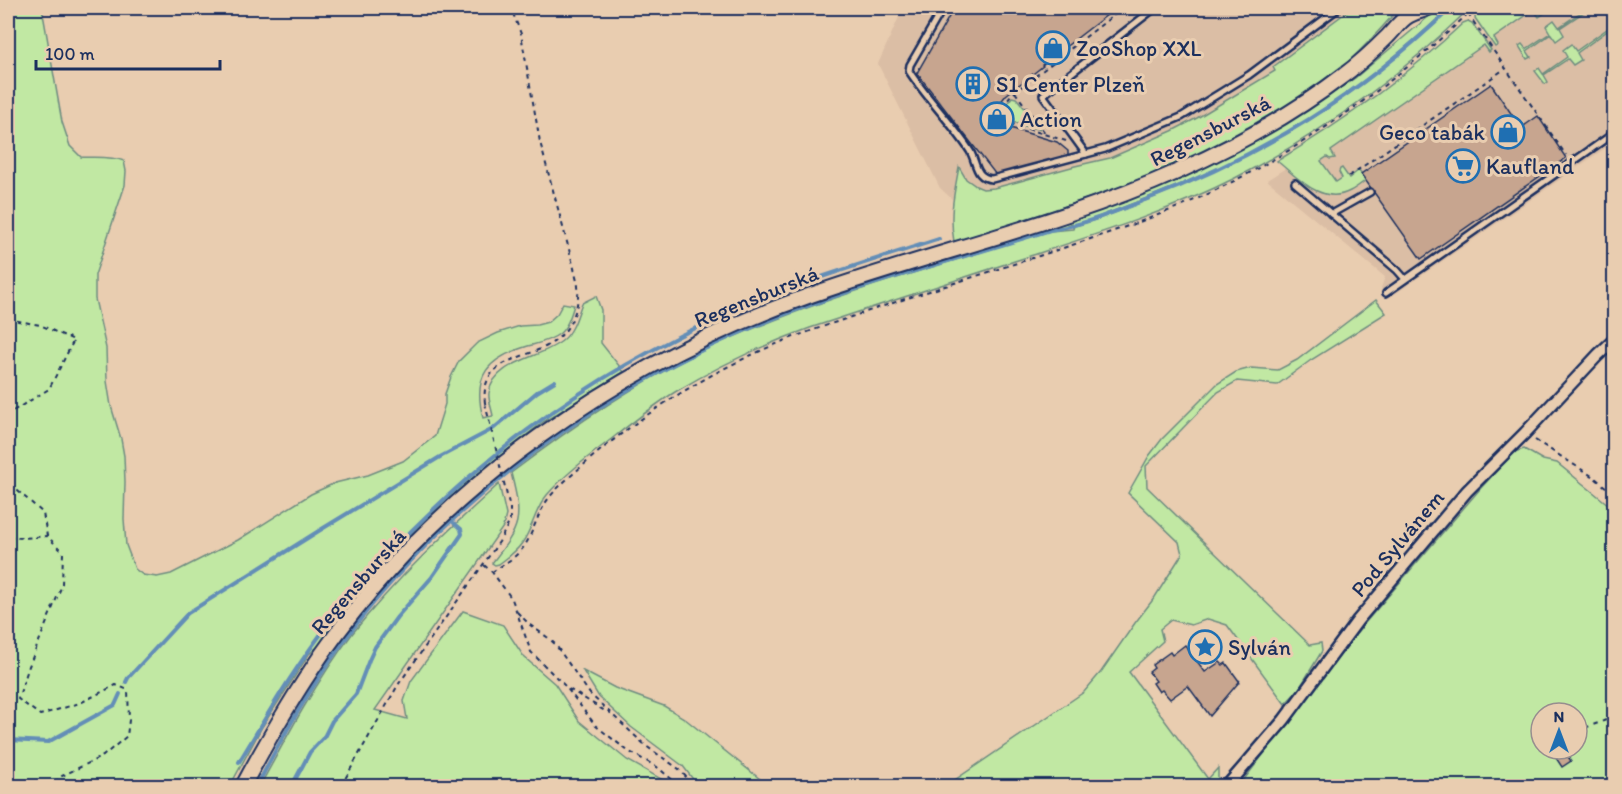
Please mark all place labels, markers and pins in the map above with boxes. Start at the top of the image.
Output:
shop icon: ZooShop XXL [1035,30,1071,66]
place label: ZooShop XXL [1076,35,1201,62]
building icon: S1 Center Plzeň [955,66,991,102]
place label: S1 Center Plzeň [996,71,1145,98]
shop icon: Action [979,101,1015,137]
place label: Action [1020,106,1082,133]
shop icon: Geco tabák [1490,114,1526,150]
place label: Geco tabák [1379,119,1486,146]
supermarket icon: Kaufland [1445,148,1481,184]
place label: Kaufland [1486,153,1574,180]
place icon: Sylván [1187,629,1223,665]
place label: Sylván [1228,634,1291,661]

